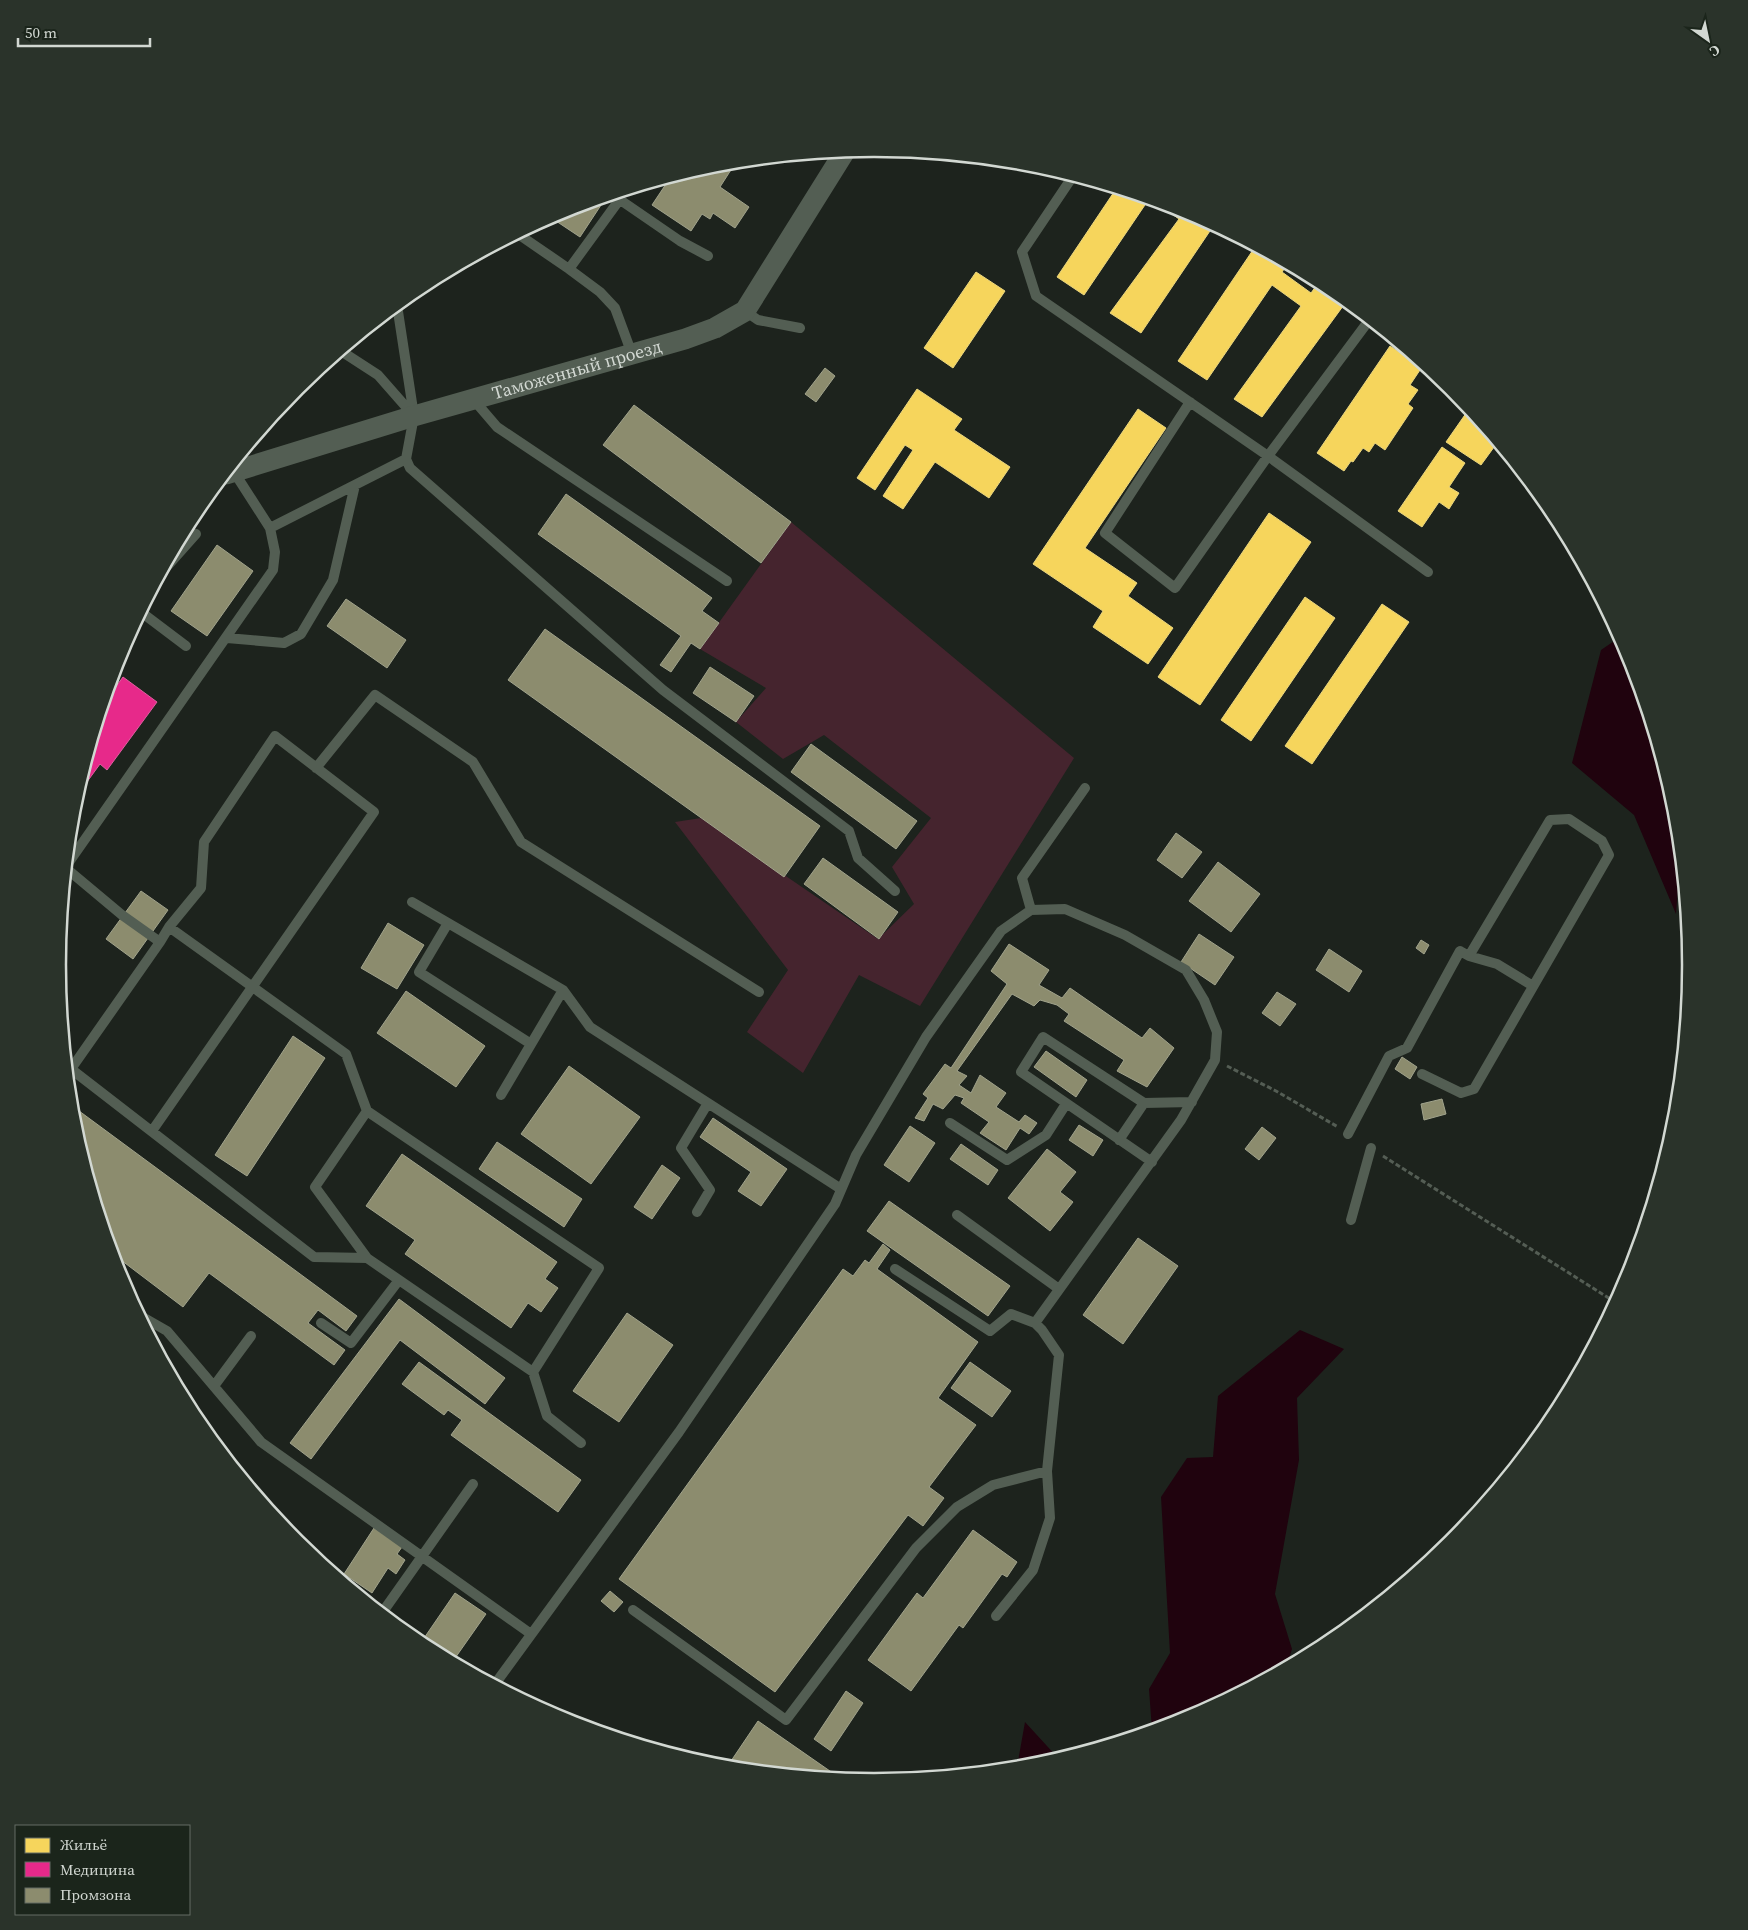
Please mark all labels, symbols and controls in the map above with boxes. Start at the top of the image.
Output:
scale bar [18,15,150,47]
north arrow [1683,15,1733,65]
text: 50 m [25,22,57,43]
text: С [1706,40,1724,62]
street label: Таможенный проезд [489,333,664,405]
legend [15,1825,190,1915]
text: Жильё [60,1834,108,1855]
text: Медицина [60,1859,135,1880]
text: Промзона [60,1884,131,1905]

